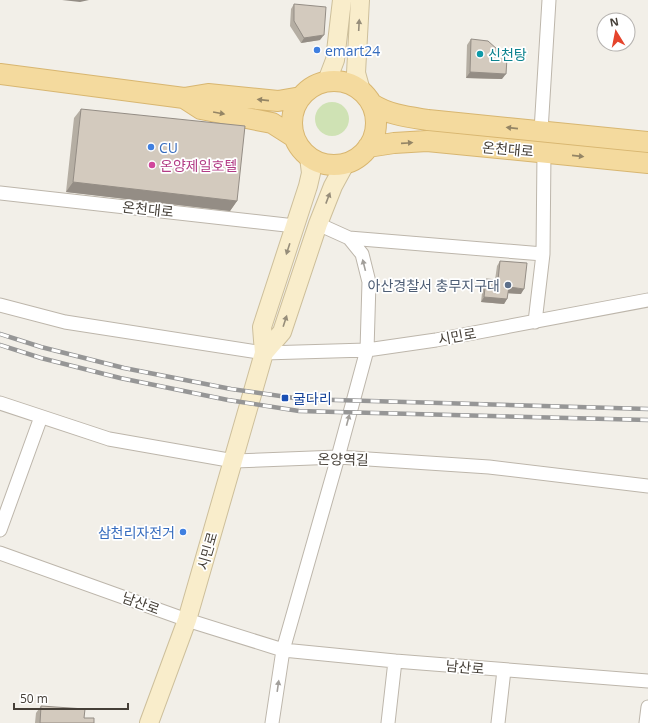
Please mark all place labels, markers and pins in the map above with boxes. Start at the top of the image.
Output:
place label: emart24 [325,41,380,60]
marker: emart24 [312,45,322,55]
place label: 신천탕 [488,45,527,64]
marker: 신천탕 [475,49,485,59]
place label: CU [159,138,178,157]
marker: CU [146,142,156,152]
place label: 온양제일호텔 [160,156,237,175]
marker: 온양제일호텔 [147,160,157,170]
place label: 아산경찰서 충무지구대 [368,276,500,295]
marker: 아산경찰서 충무지구대 [503,280,513,290]
place label: 굴다리 [293,389,332,408]
marker: 굴다리 [280,393,290,403]
place label: 삼천리자전거 [98,523,175,542]
marker: 삼천리자전거 [178,527,188,537]

